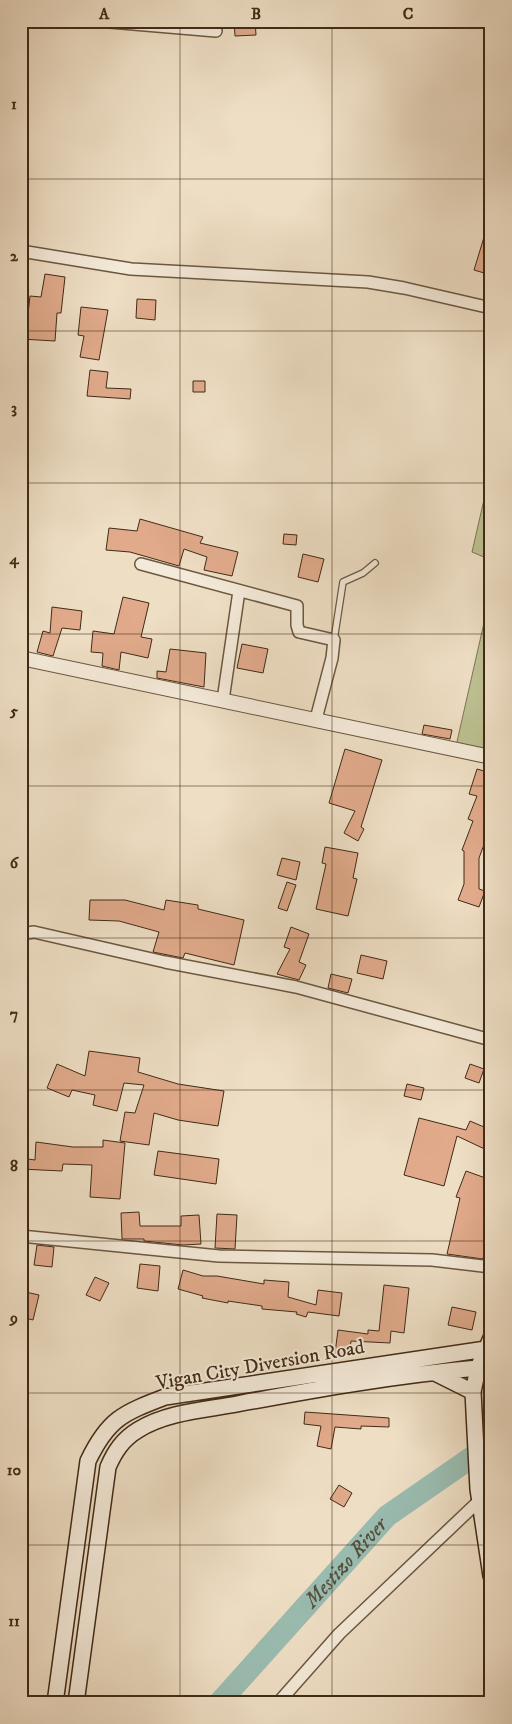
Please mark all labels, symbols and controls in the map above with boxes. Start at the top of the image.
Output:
text: A [98,4,110,24]
text: B [251,4,261,24]
text: C [403,4,413,24]
text: 1 [11,94,17,114]
text: 2 [10,246,19,266]
text: 3 [11,398,17,418]
text: 4 [8,549,19,569]
text: 5 [9,701,18,721]
text: 6 [10,853,20,873]
text: 7 [10,1004,18,1024]
text: 8 [10,1156,18,1176]
text: 9 [9,1308,18,1328]
street label: Vigan City Diversion Road [153,1335,367,1396]
text: 10 [7,1460,22,1480]
water label: Mestizo River [298,1512,394,1615]
text: 11 [8,1611,20,1631]

